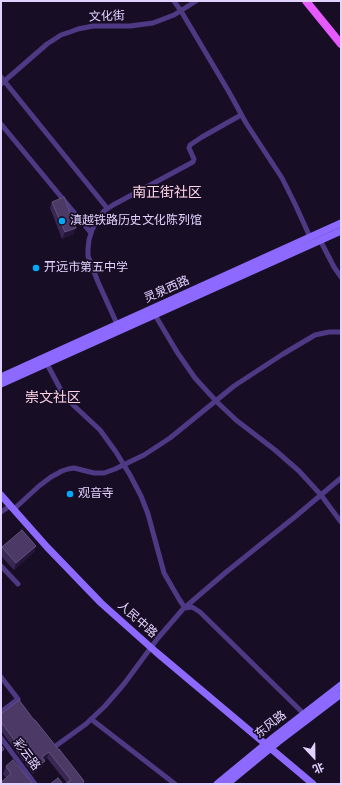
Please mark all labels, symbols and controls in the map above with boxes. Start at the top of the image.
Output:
street label: 文化街 [89,9,125,25]
district label: 南正街社区 [132,185,202,201]
place label: 滇越铁路历史文化陈列馆 [70,214,202,228]
marker: 滇越铁路历史文化陈列馆 [57,216,67,226]
place label: 开远市第五中学 [44,261,128,275]
marker: 开远市第五中学 [31,263,41,273]
street label: 灵泉西路 [142,274,192,306]
district label: 崇文社区 [25,390,81,406]
place label: 观音寺 [78,487,114,501]
marker: 观音寺 [65,489,75,499]
street label: 人民中路 [114,599,160,641]
street label: 东风路 [252,708,290,742]
street label: 彩云路 [9,736,43,774]
north arrow [294,737,334,777]
text: 北 [310,759,327,778]

